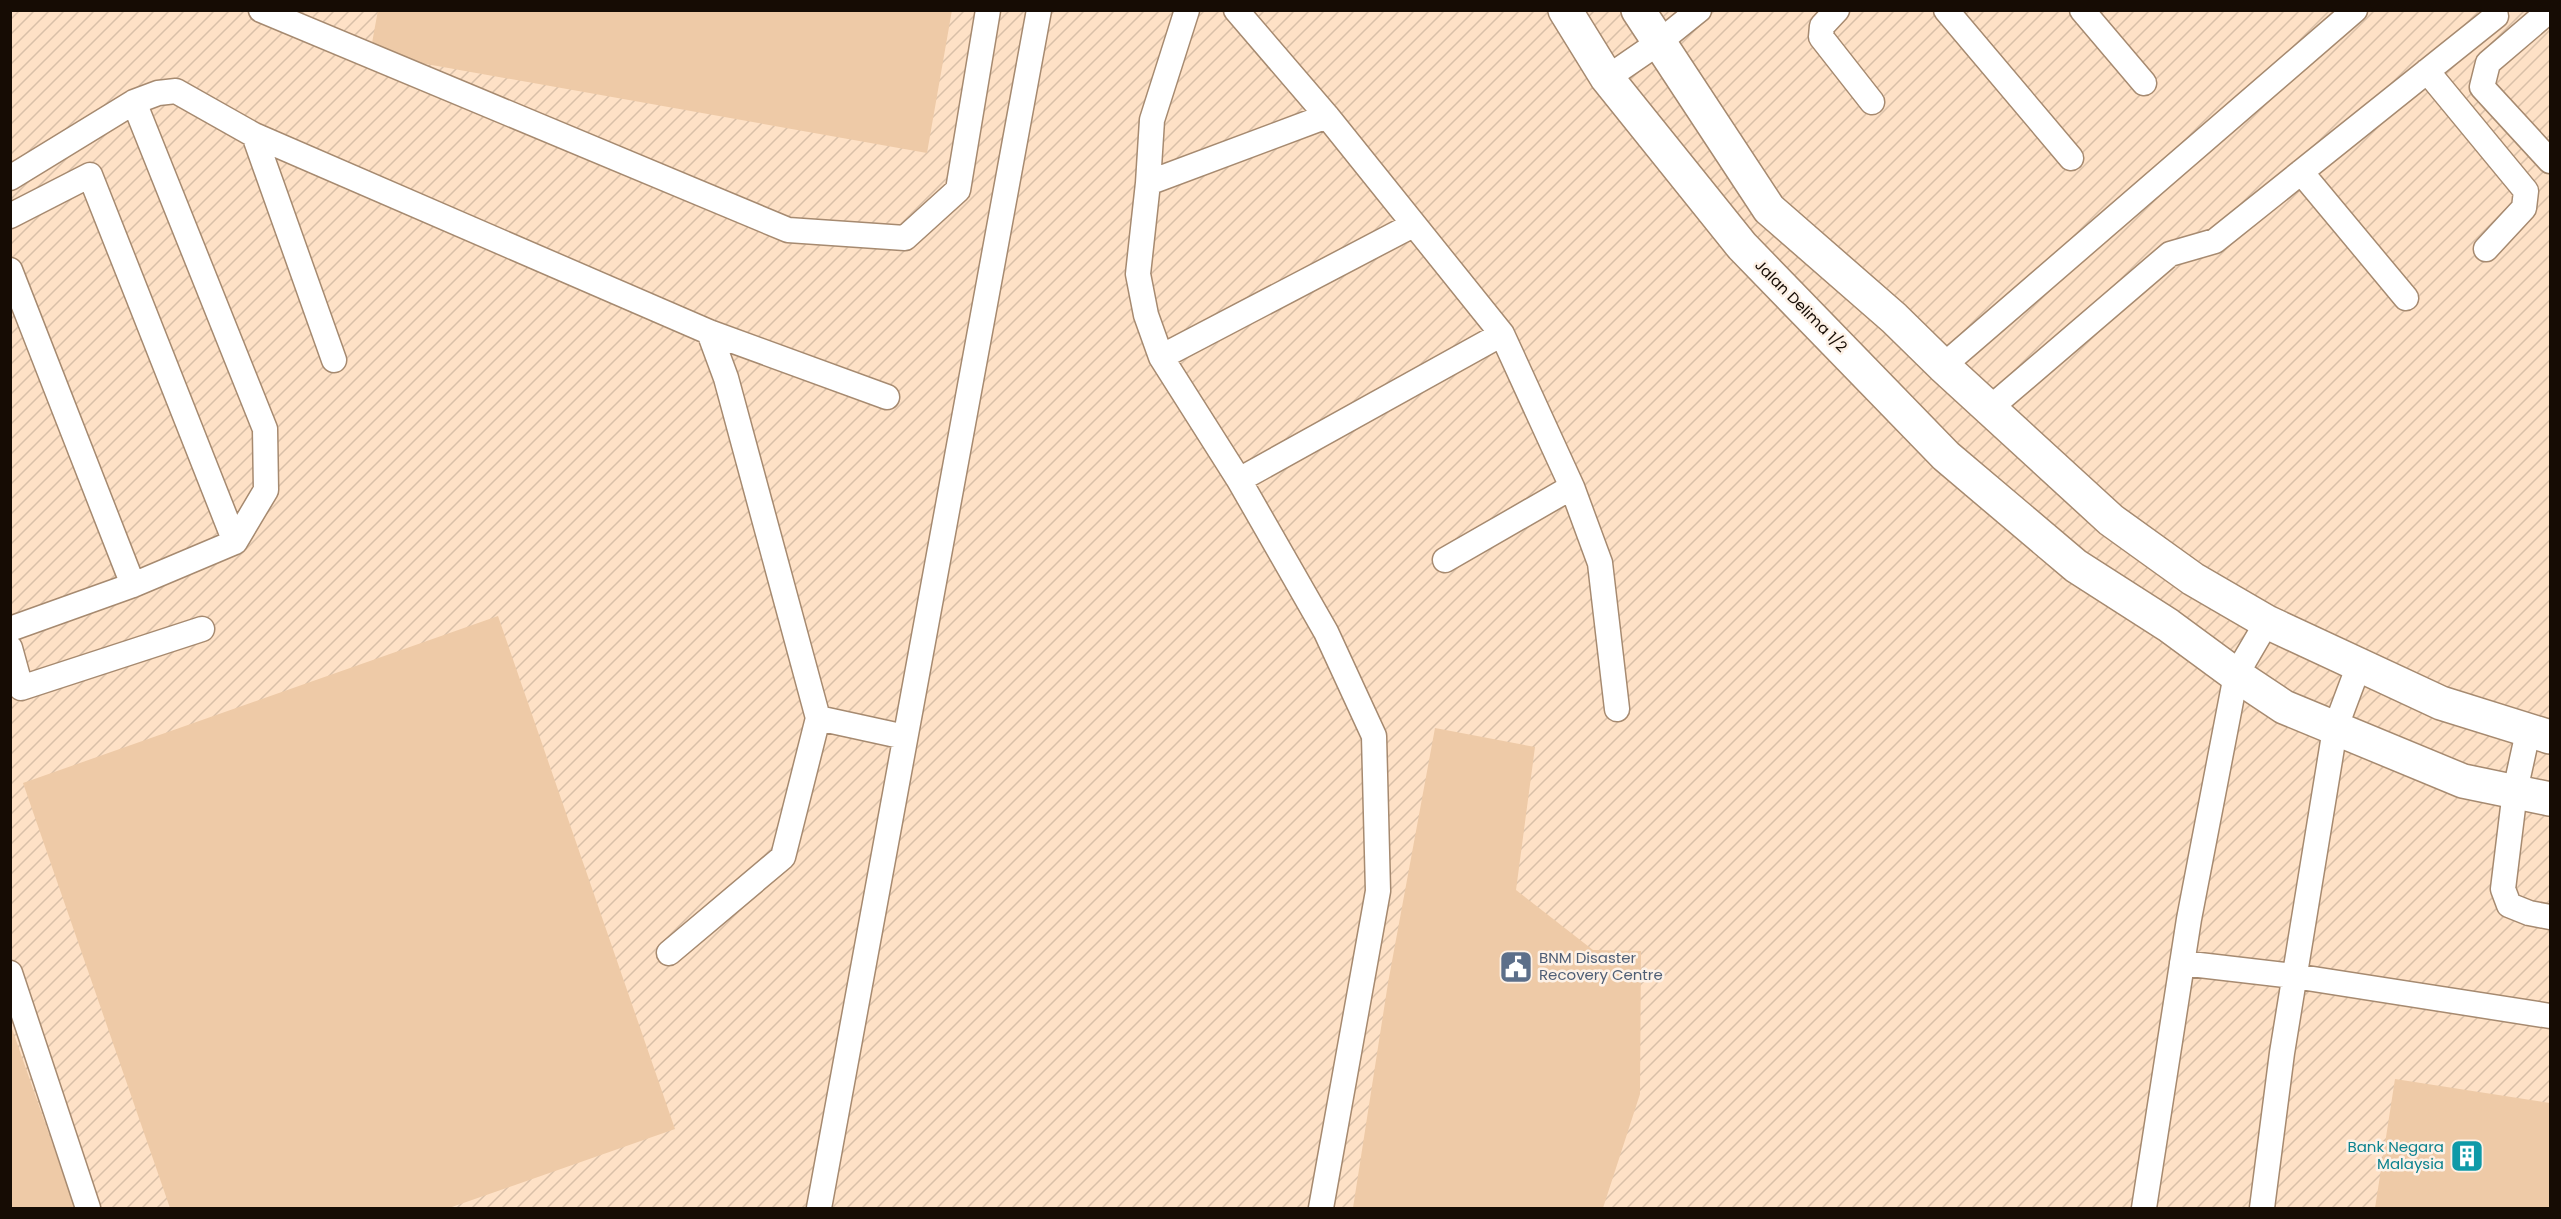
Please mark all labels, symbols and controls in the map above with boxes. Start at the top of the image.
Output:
street label: Jalan Delima 1/2 [1750,255,1852,357]
place label: BNM Disaster Recovery Centre [1539,947,1663,985]
public building icon: BNM Disaster Recovery Centre [1498,949,1534,985]
place label: Bank Negara Malaysia [2347,1136,2444,1174]
building icon: Bank Negara Malaysia [2449,1138,2485,1174]

